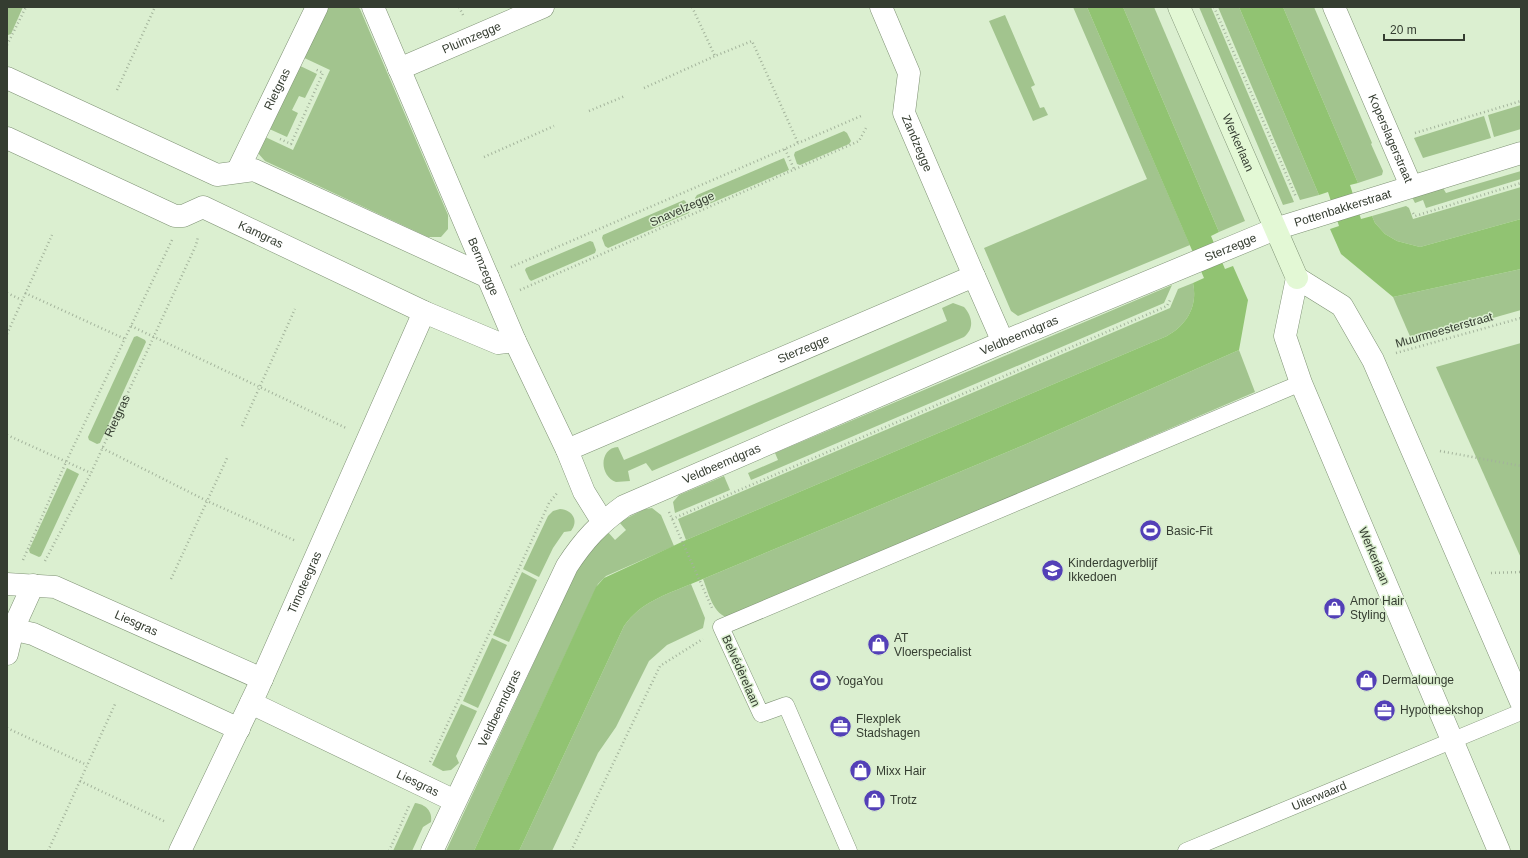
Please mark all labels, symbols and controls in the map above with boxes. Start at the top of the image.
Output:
scale bar [1384,16,1464,42]
street label: Pluimzegge [440,19,503,57]
text: 20 m [1390,23,1417,37]
street label: Rietgras [261,66,293,112]
street label: Koperslagerstraat [1365,92,1416,185]
street label: Werkerlaan [1219,112,1257,174]
street label: Zandzegge [899,113,935,174]
street label: Pottenbakkerstraat [1292,186,1394,230]
street label: Snavelzegge [647,188,717,230]
street label: Kamgras [236,218,285,251]
street label: Sterzegge [1203,230,1259,264]
street label: Bermzegge [465,236,502,298]
street label: Muurmeesterstraat [1394,309,1495,351]
street label: Veldbeemdgras [978,313,1060,358]
street label: Sterzegge [775,332,832,366]
street label: Rietgras [102,393,133,439]
street label: Veldbeemdgras [681,441,763,487]
sports icon: Basic-Fit [1138,518,1164,544]
place label: Basic-Fit [1166,524,1213,538]
street label: Werkerlaan [1356,525,1392,587]
street label: Timoteegras [285,549,324,616]
place label: Kinderdagverblijf Ikkedoen [1068,556,1158,584]
school or university icon: Kinderdagverblijf Ikkedoen [1039,557,1065,583]
place label: Amor Hair Styling [1350,594,1404,622]
shop icon: Amor Hair Styling [1322,595,1348,621]
street label: Liesgras [113,607,160,639]
place label: AT Vloerspecialist [894,631,972,659]
shop icon: AT Vloerspecialist [866,632,892,658]
street label: Belvédèrelaan [719,633,763,709]
street label: Veldbeemdgras [475,667,524,749]
shop icon: Dermalounge [1353,667,1379,693]
sports icon: YogaYou [807,668,833,694]
place label: Dermalounge [1382,673,1454,687]
place label: YogaYou [836,674,883,688]
office icon: Hypotheekshop [1371,697,1397,723]
place label: Hypotheekshop [1400,703,1484,717]
place label: Flexplek Stadshagen [856,712,920,740]
office icon: Flexplek Stadshagen [827,713,853,739]
shop icon: Mixx Hair [848,758,874,784]
place label: Mixx Hair [876,764,926,778]
street label: Liesgras [394,767,441,799]
street label: Uiterwaard [1289,778,1349,813]
shop icon: Trotz [862,787,888,813]
place label: Trotz [890,793,917,807]

